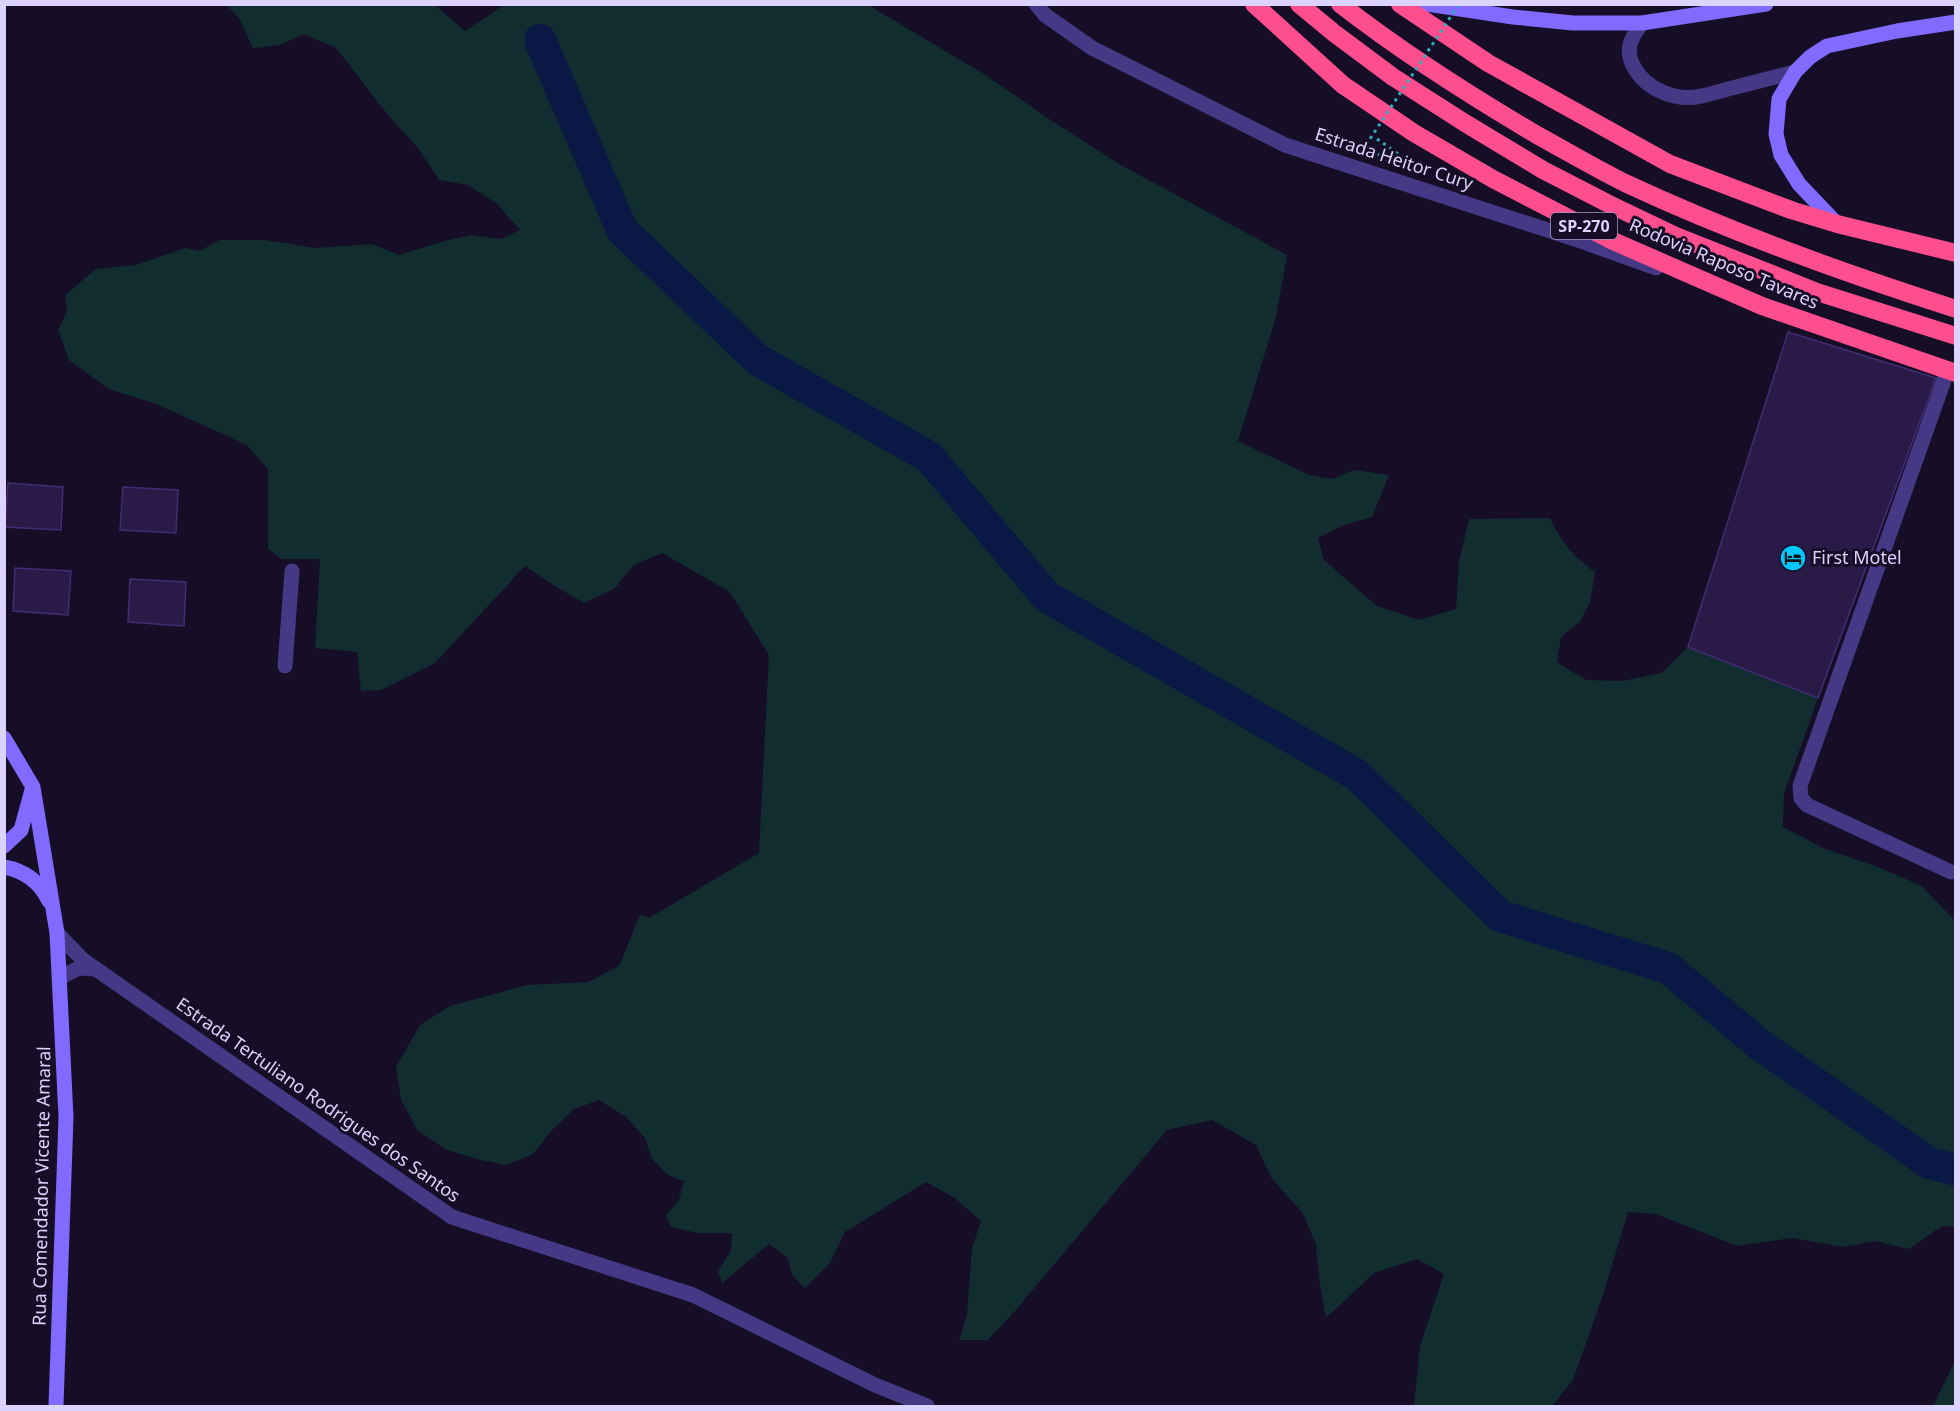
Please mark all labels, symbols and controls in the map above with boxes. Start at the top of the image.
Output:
street label: Estrada Heitor Cury [1312,121,1477,195]
street label: Rodovia Raposo Tavares [1626,212,1823,314]
road number: SP-270 [1551,213,1617,239]
hotel icon: First Motel [1778,543,1808,573]
place label: First Motel [1812,545,1902,569]
street label: Estrada Tertuliano Rodrigues dos Santos [172,991,465,1207]
street label: Rua Comendador Vicente Amaral [27,1046,55,1326]

